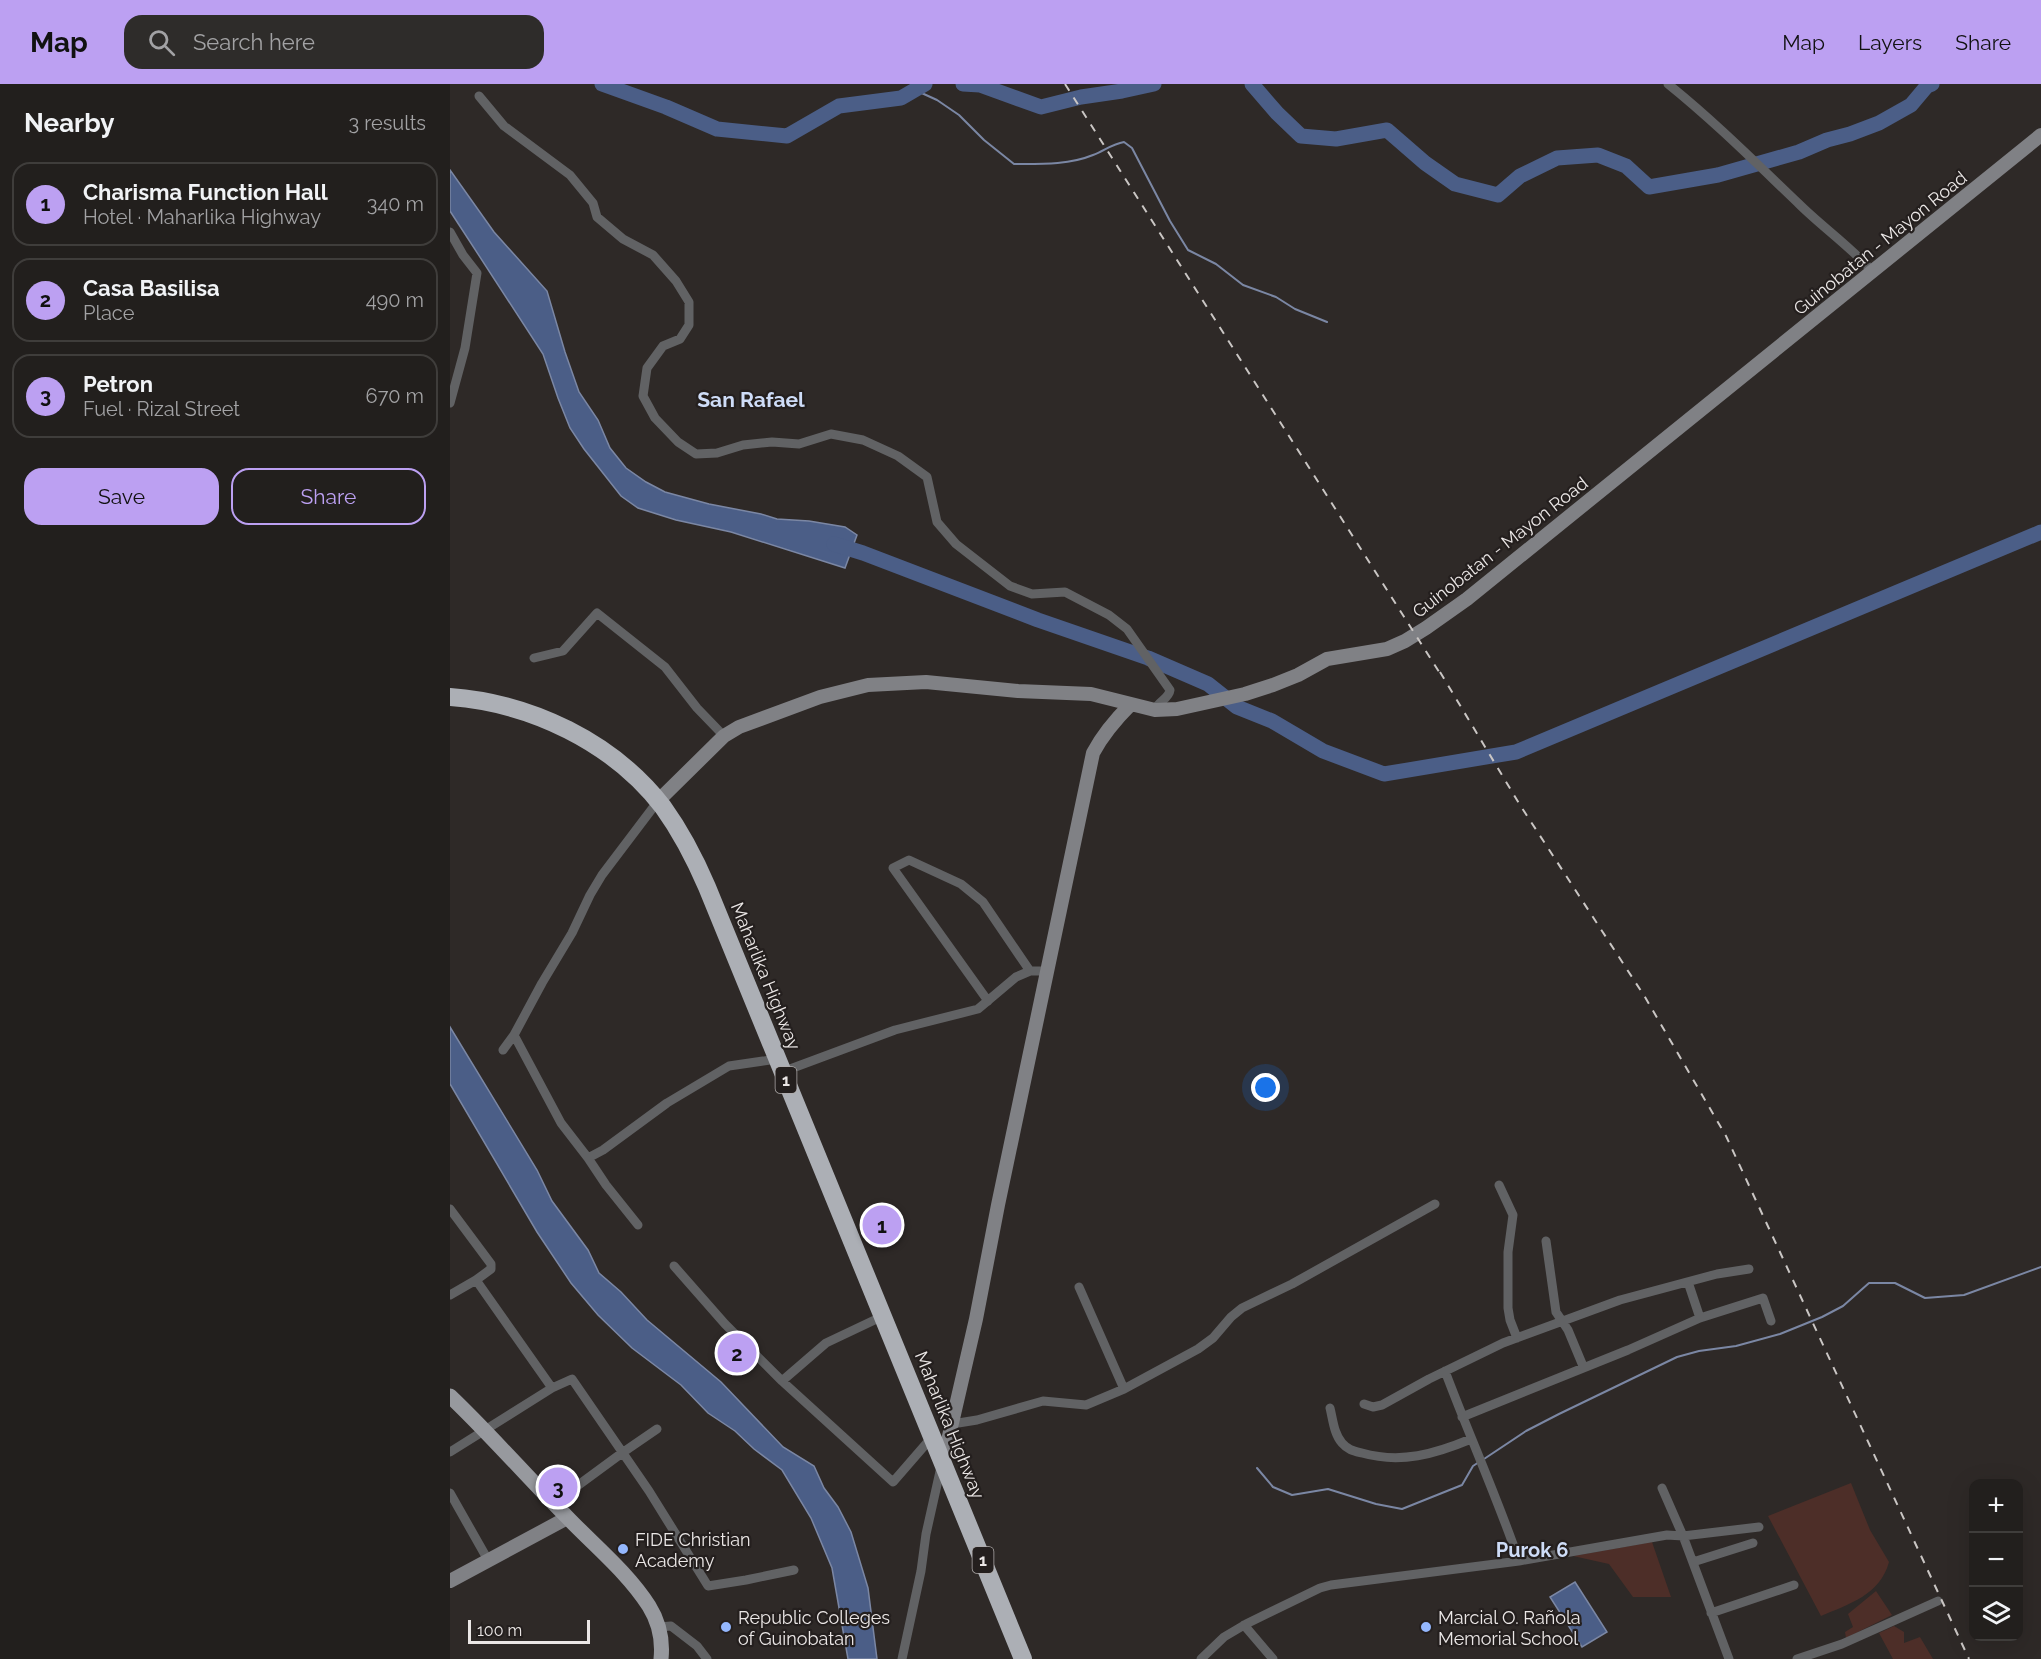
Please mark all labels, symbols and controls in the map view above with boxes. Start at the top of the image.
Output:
search box [124,15,544,69]
text: Map [30,26,88,59]
icon: search [145,26,178,59]
text: Search here [193,29,315,55]
text: Map [1782,30,1825,55]
text: Layers [1858,30,1922,55]
text: Share [1955,30,2011,55]
text: Nearby [24,108,114,138]
text: 3 results [348,111,426,135]
street label: Guinobatan - Mayon Road [1789,167,1971,319]
text: Charisma Function Hall [83,179,328,205]
text: 1 [41,192,50,216]
text: 340 m [367,192,424,216]
text: Hotel · Maharlika Highway [83,205,321,229]
text: Casa Basilisa [83,275,220,301]
text: 2 [40,288,51,312]
text: 490 m [366,288,424,312]
text: Place [83,301,134,325]
text: Petron [83,371,153,397]
text: 3 [40,384,51,408]
text: 670 m [366,384,424,408]
district label: San Rafael [697,387,805,412]
text: Fuel · Rizal Street [83,397,240,421]
button: Save [24,468,219,525]
button: Share [231,468,426,525]
street label: Guinobatan - Mayon Road [1408,472,1592,622]
street label: Maharlika Highway [727,899,805,1053]
road number: 1 [776,1067,796,1093]
your location [1251,1073,1280,1102]
pin: 1 [862,1202,902,1248]
pin: 2 [718,1330,756,1376]
street label: Maharlika Highway [911,1348,989,1502]
pin: 3 [538,1464,578,1510]
map controls [1969,1479,2023,1641]
button: + [1969,1479,2023,1533]
place label: FIDE Christian Academy [635,1529,751,1571]
button: − [1969,1533,2023,1587]
district label: Purok 6 [1496,1538,1568,1562]
marker: FIDE Christian Academy [616,1542,630,1556]
road number: 1 [972,1547,994,1573]
button: layers [1969,1587,2023,1641]
place label: Republic Colleges of Guinobatan [738,1607,890,1649]
place label: Marcial O. Rañola Memorial School [1438,1607,1581,1649]
scale bar [468,1617,590,1644]
marker: Republic Colleges of Guinobatan [719,1620,733,1634]
marker: Marcial O. Rañola Memorial School [1419,1620,1433,1634]
text: 100 m [477,1621,522,1640]

